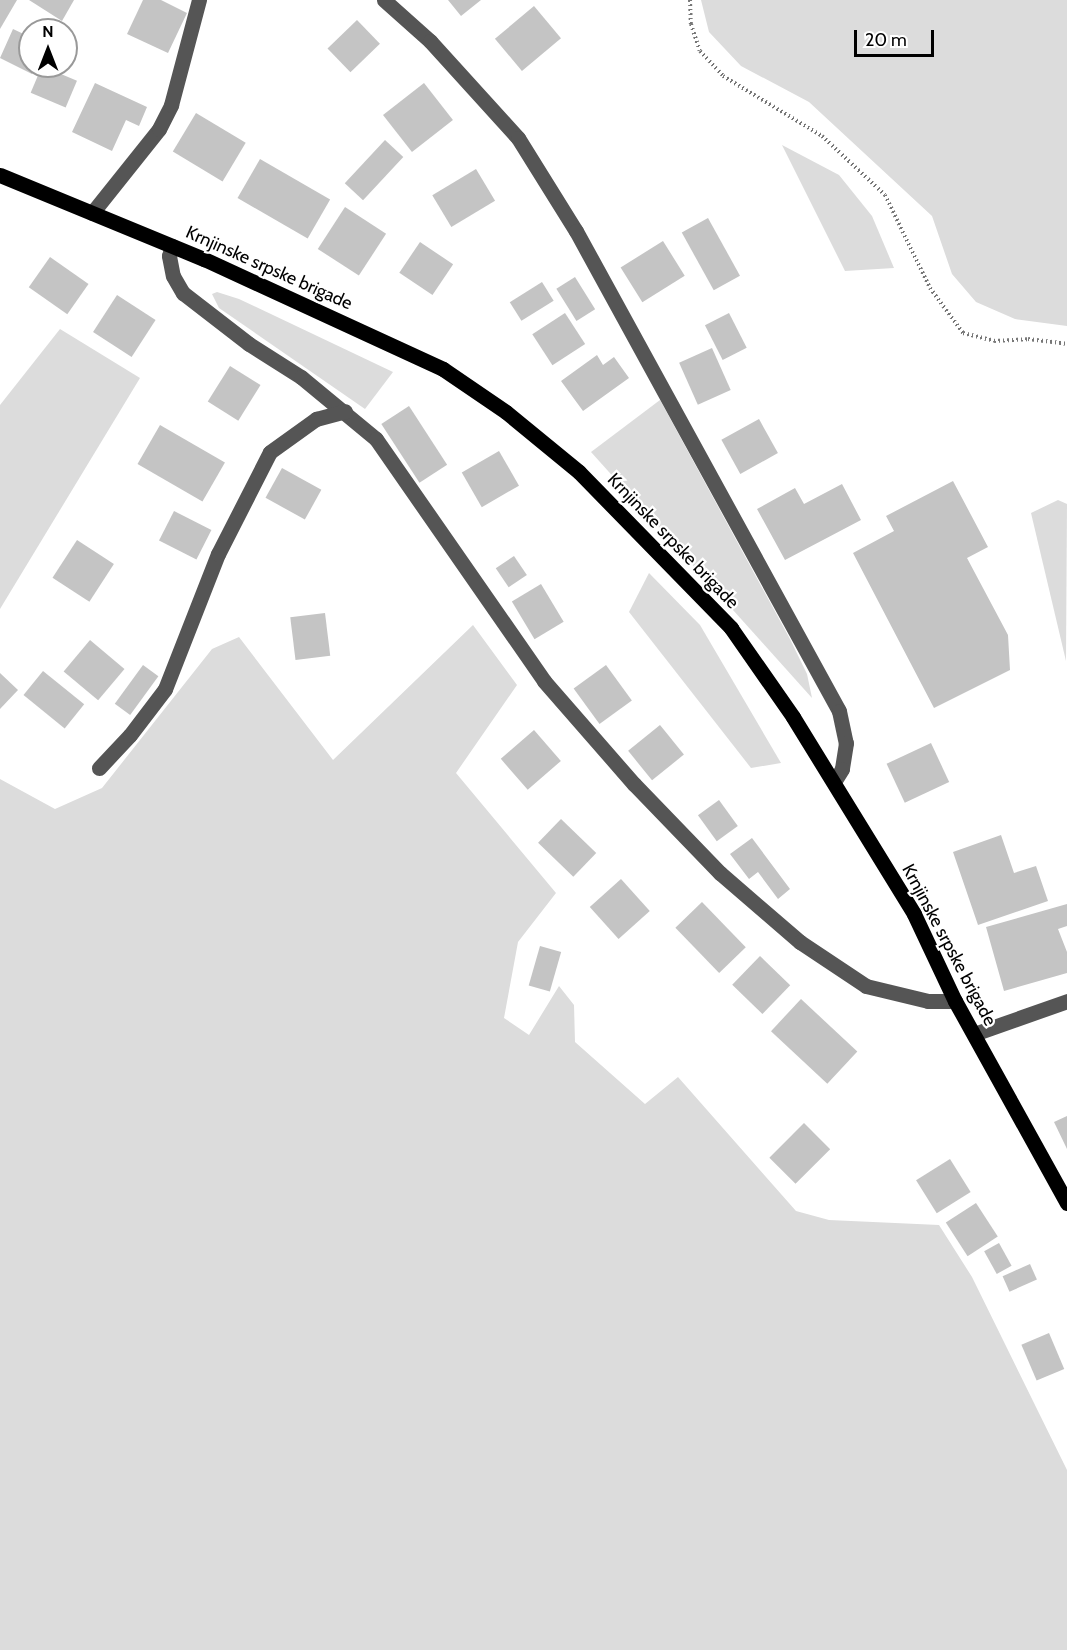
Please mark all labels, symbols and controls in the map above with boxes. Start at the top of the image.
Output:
north arrow [18,18,78,78]
scale bar [857,18,936,56]
text: N [42,22,54,41]
text: 20 m [865,29,907,51]
street label: Krnjinske srpske brigade [182,222,356,314]
street label: Krnjinske srpske brigade [603,469,743,613]
street label: Krnjinske srpske brigade [897,861,1001,1029]

